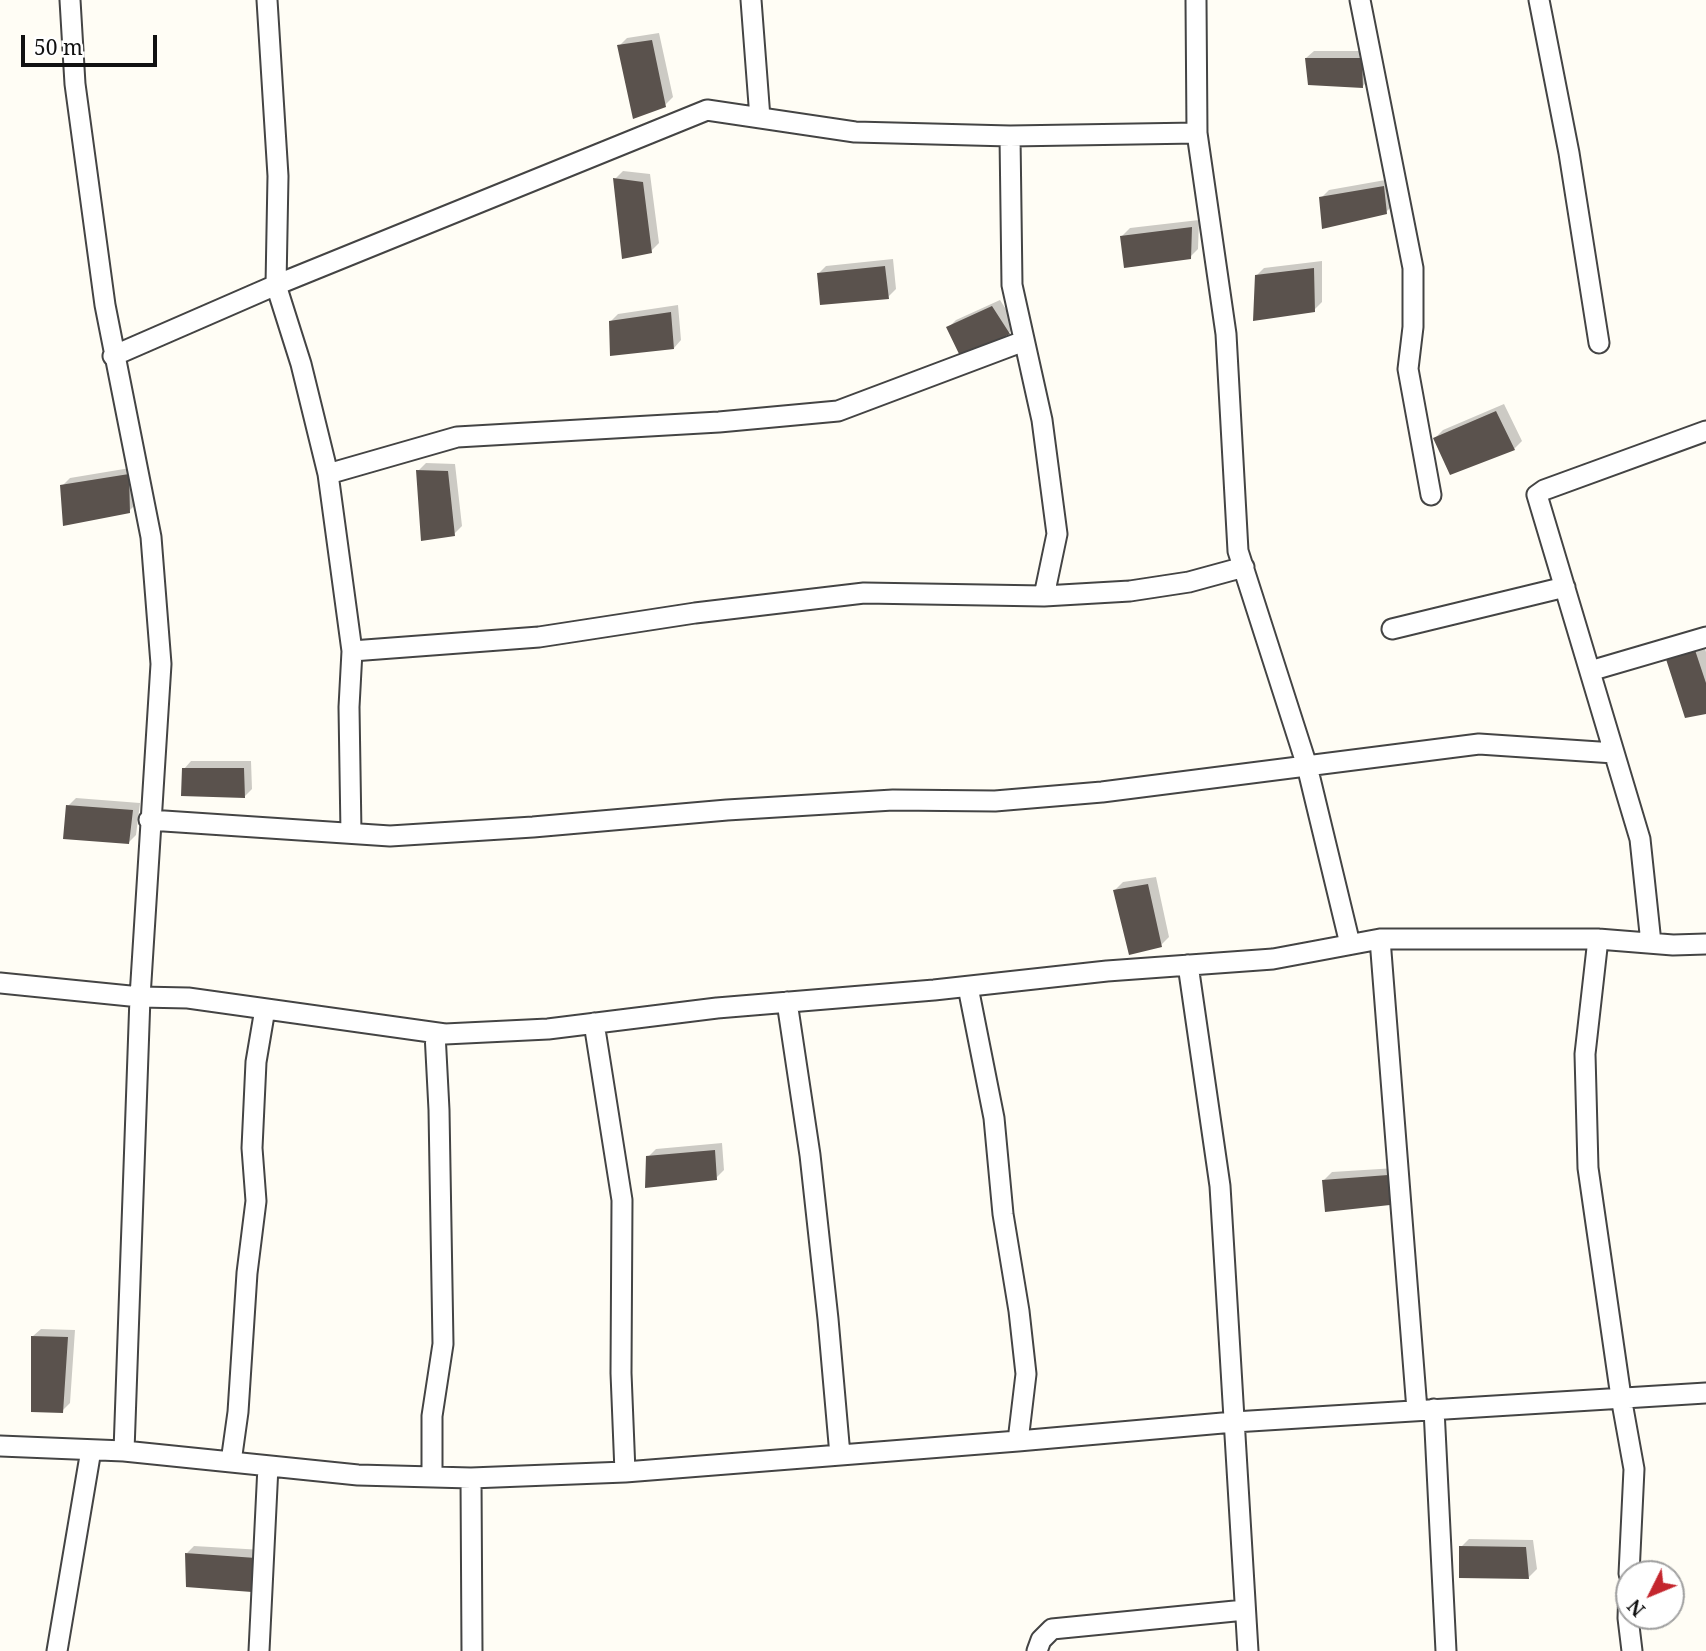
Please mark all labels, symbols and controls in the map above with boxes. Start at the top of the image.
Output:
scale bar [24,21,161,65]
text: 50 m [34,33,83,61]
north arrow [1615,1560,1685,1630]
text: N [1621,1594,1651,1622]

